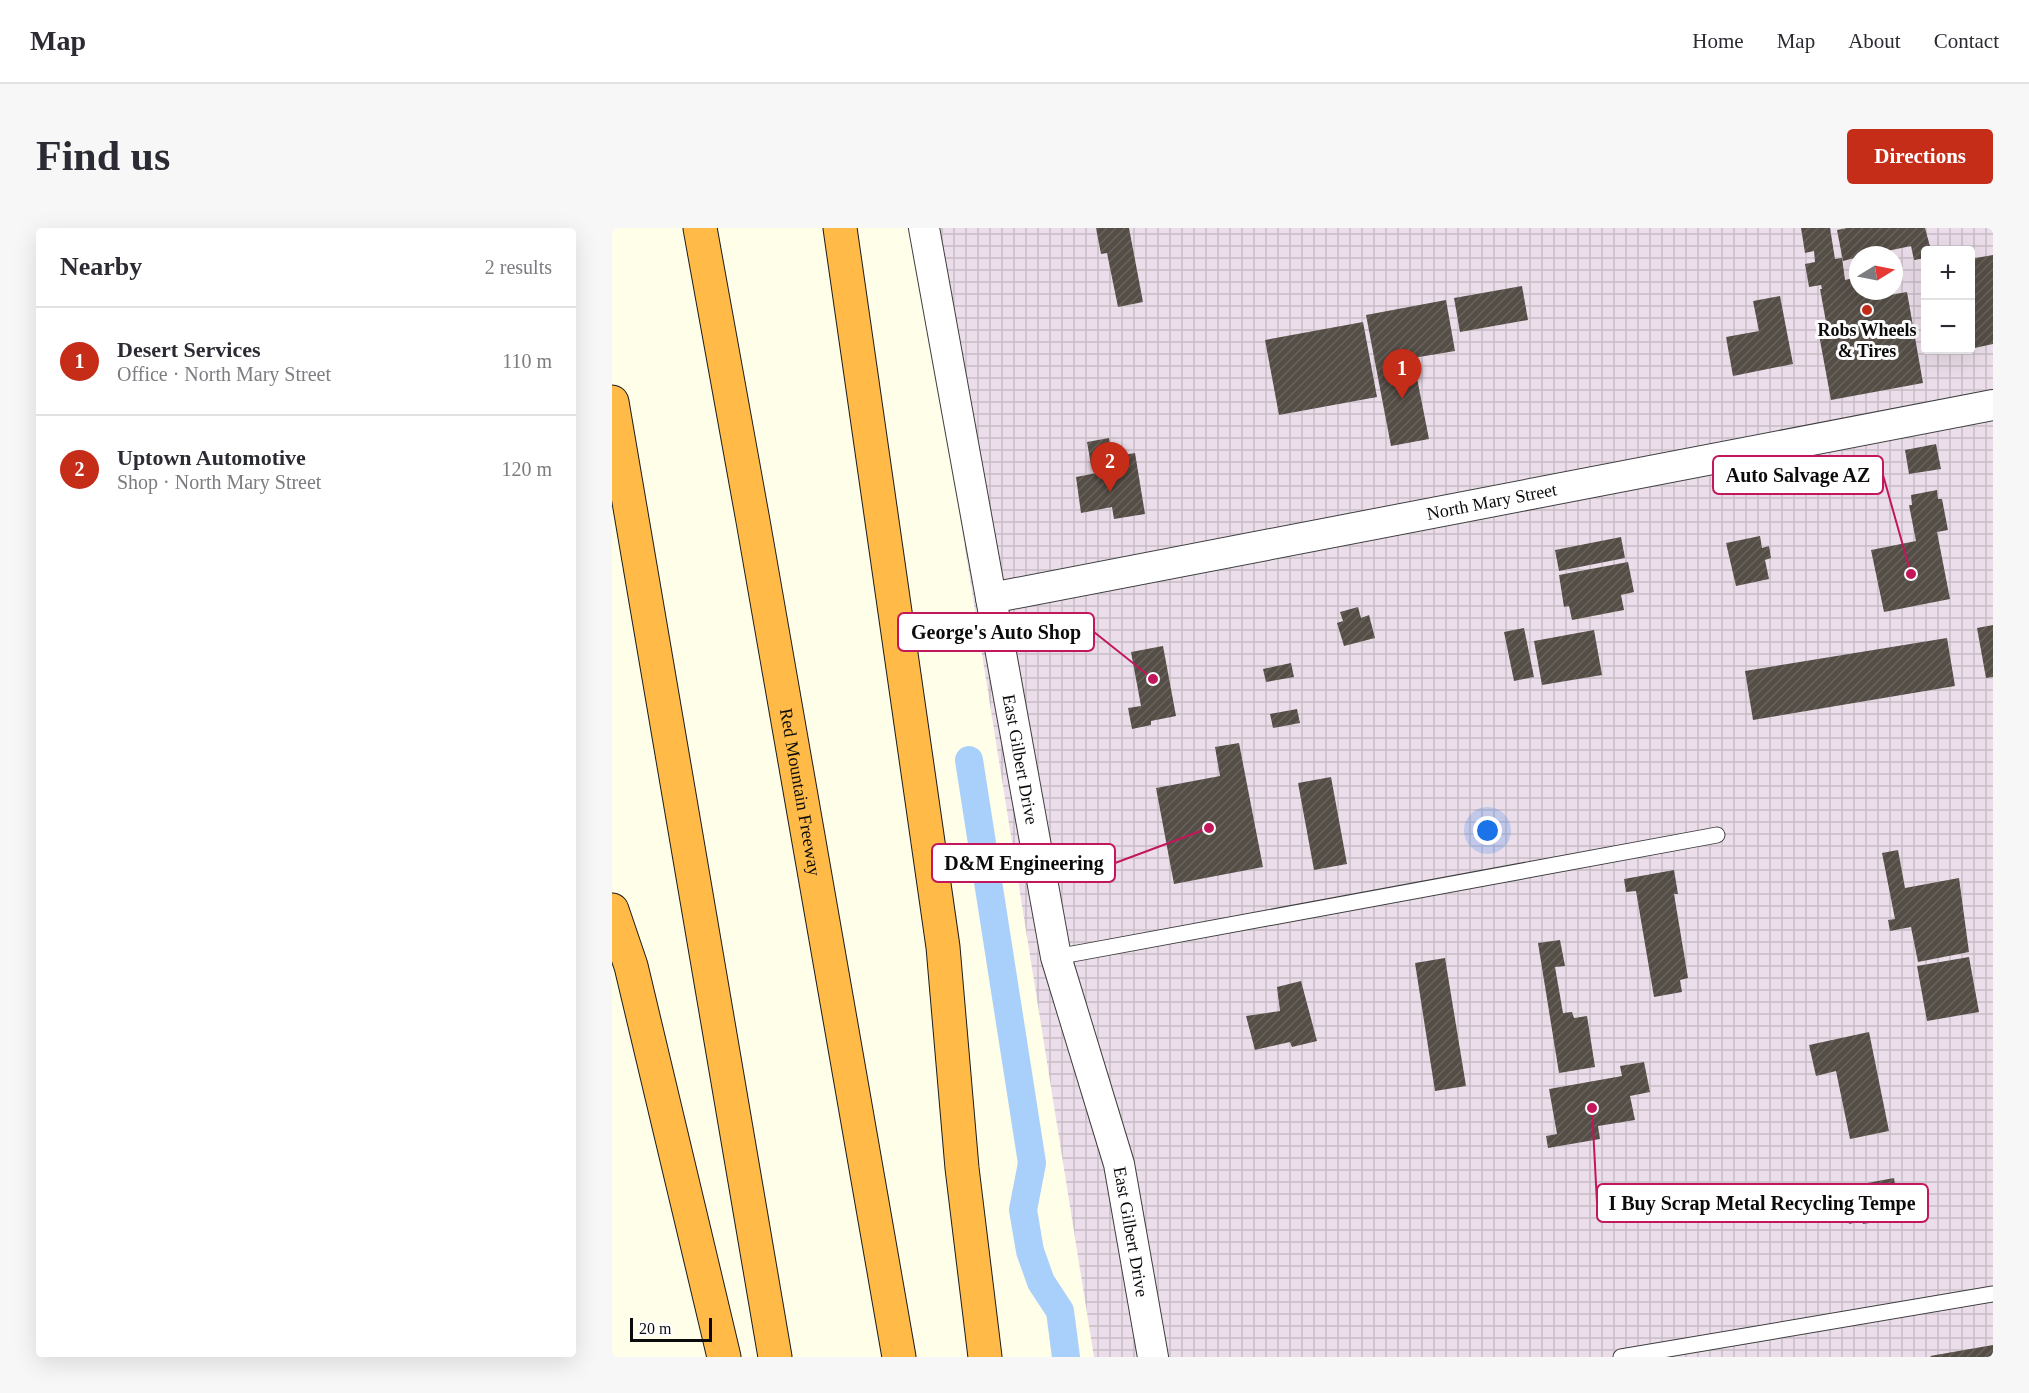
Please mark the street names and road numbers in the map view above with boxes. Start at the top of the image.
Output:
street label: North Mary Street [1425,479,1559,524]
street label: East Gilbert Drive [999,693,1042,826]
street label: Red Mountain Freeway [776,707,825,878]
street label: East Gilbert Drive [1110,1165,1152,1299]

